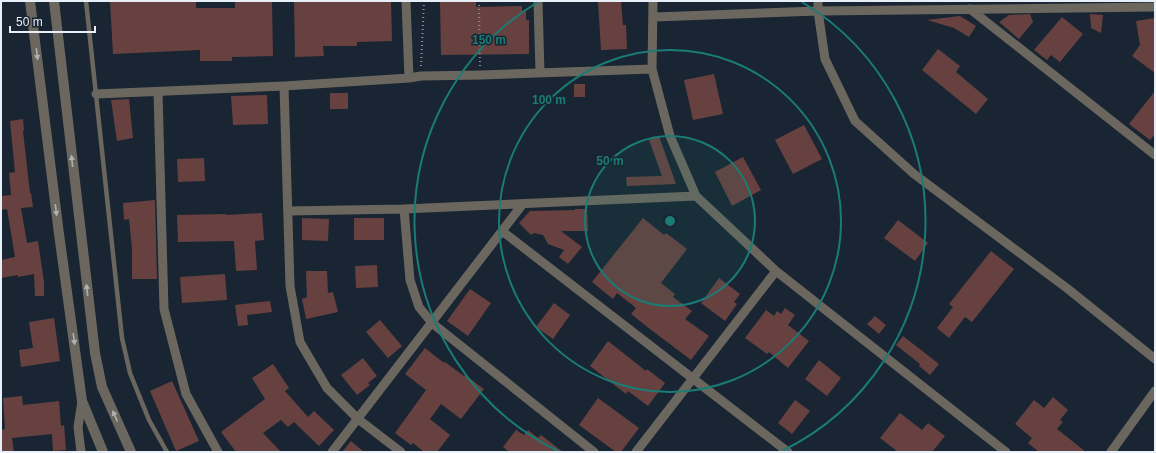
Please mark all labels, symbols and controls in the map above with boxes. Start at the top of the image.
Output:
scale bar [10,8,95,34]
text: 50 m [16,15,43,29]
text: 150 m [472,33,506,47]
one-way arrow [33,48,40,60]
text: 100 m [532,93,566,107]
text: 50 m [596,154,624,168]
one-way arrow [69,155,75,167]
one-way arrow [53,204,59,216]
centre of rings [663,214,677,228]
one-way arrow [84,284,90,296]
one-way arrow [70,333,77,345]
one-way arrow [112,411,118,422]

